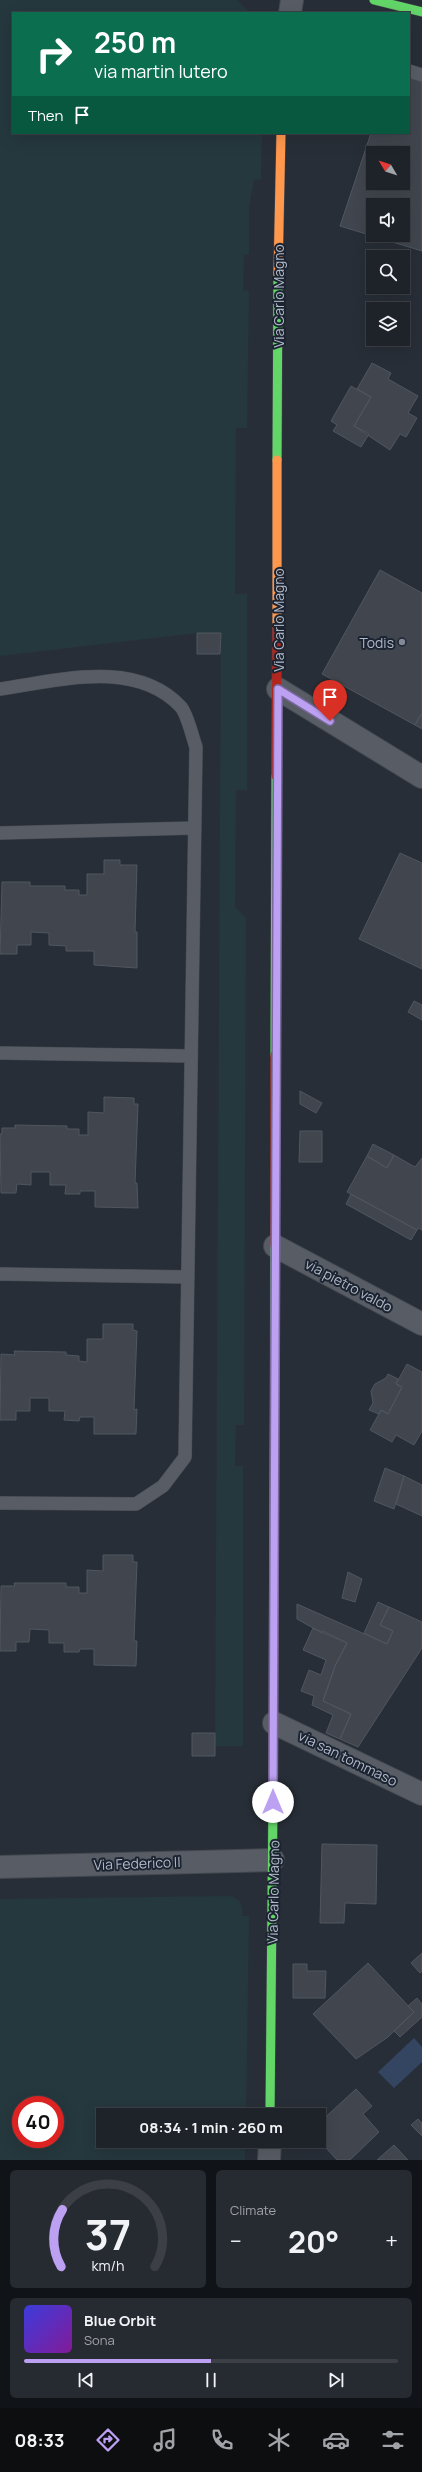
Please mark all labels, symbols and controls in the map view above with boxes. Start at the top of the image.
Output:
text: 250 m [94,23,176,61]
icon: right [28,28,80,80]
text: via martin lutero [94,59,228,83]
icon: arrive [71,104,93,126]
text: Then [28,105,63,126]
north arrow [366,146,410,190]
map controls [366,146,410,346]
button: sound [366,198,410,242]
street label: Via Carlo Magno [269,244,288,348]
button: search [366,250,410,294]
button: layers [366,302,410,346]
street label: Via Carlo Magno [269,568,288,672]
place label: Todis [360,633,394,652]
marker: Todis [397,637,407,647]
pin [313,680,347,721]
icon: arrive [319,686,341,708]
street label: via pietro valdo [302,1254,396,1316]
street label: via san tommaso [295,1726,401,1790]
position arrow [252,1781,294,1823]
street label: Via Carlo Magno [263,1840,283,1944]
street label: Via Federico II [93,1852,181,1874]
speed limit sign: 40 [12,2096,64,2148]
text: 08:34 · 1 min · 260 m [139,2117,283,2138]
text: Climate [230,2201,276,2219]
text: 37 [85,2206,131,2262]
text: 20° [288,2221,339,2262]
text: − [230,2226,242,2256]
text: + [385,2226,398,2256]
text: km/h [91,2256,125,2275]
text: Blue Orbit [84,2310,156,2331]
text: Sona [84,2331,115,2349]
icon: previous [75,2369,97,2391]
icon: pause [200,2369,222,2391]
icon: next [325,2369,347,2391]
icon: directions [94,2426,122,2454]
icon: music [151,2426,179,2454]
icon: phone [208,2426,236,2454]
icon: climate [265,2426,293,2454]
icon: car [322,2426,350,2454]
icon: filters [379,2426,407,2454]
text: 08:33 [15,2428,65,2452]

